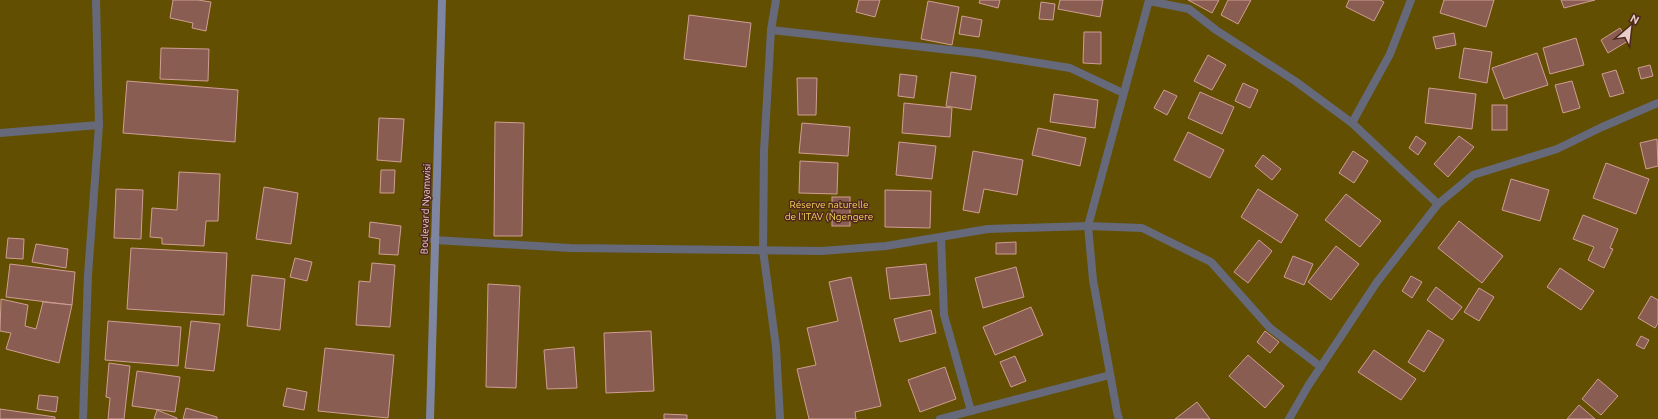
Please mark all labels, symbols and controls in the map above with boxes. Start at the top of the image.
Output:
north arrow [1610,8,1650,48]
text: N [1628,12,1641,26]
street label: Boulevard Nyamwisi [418,164,433,255]
park label: Réserve naturelle de l'ITAV (Ngengere [785,199,873,222]

